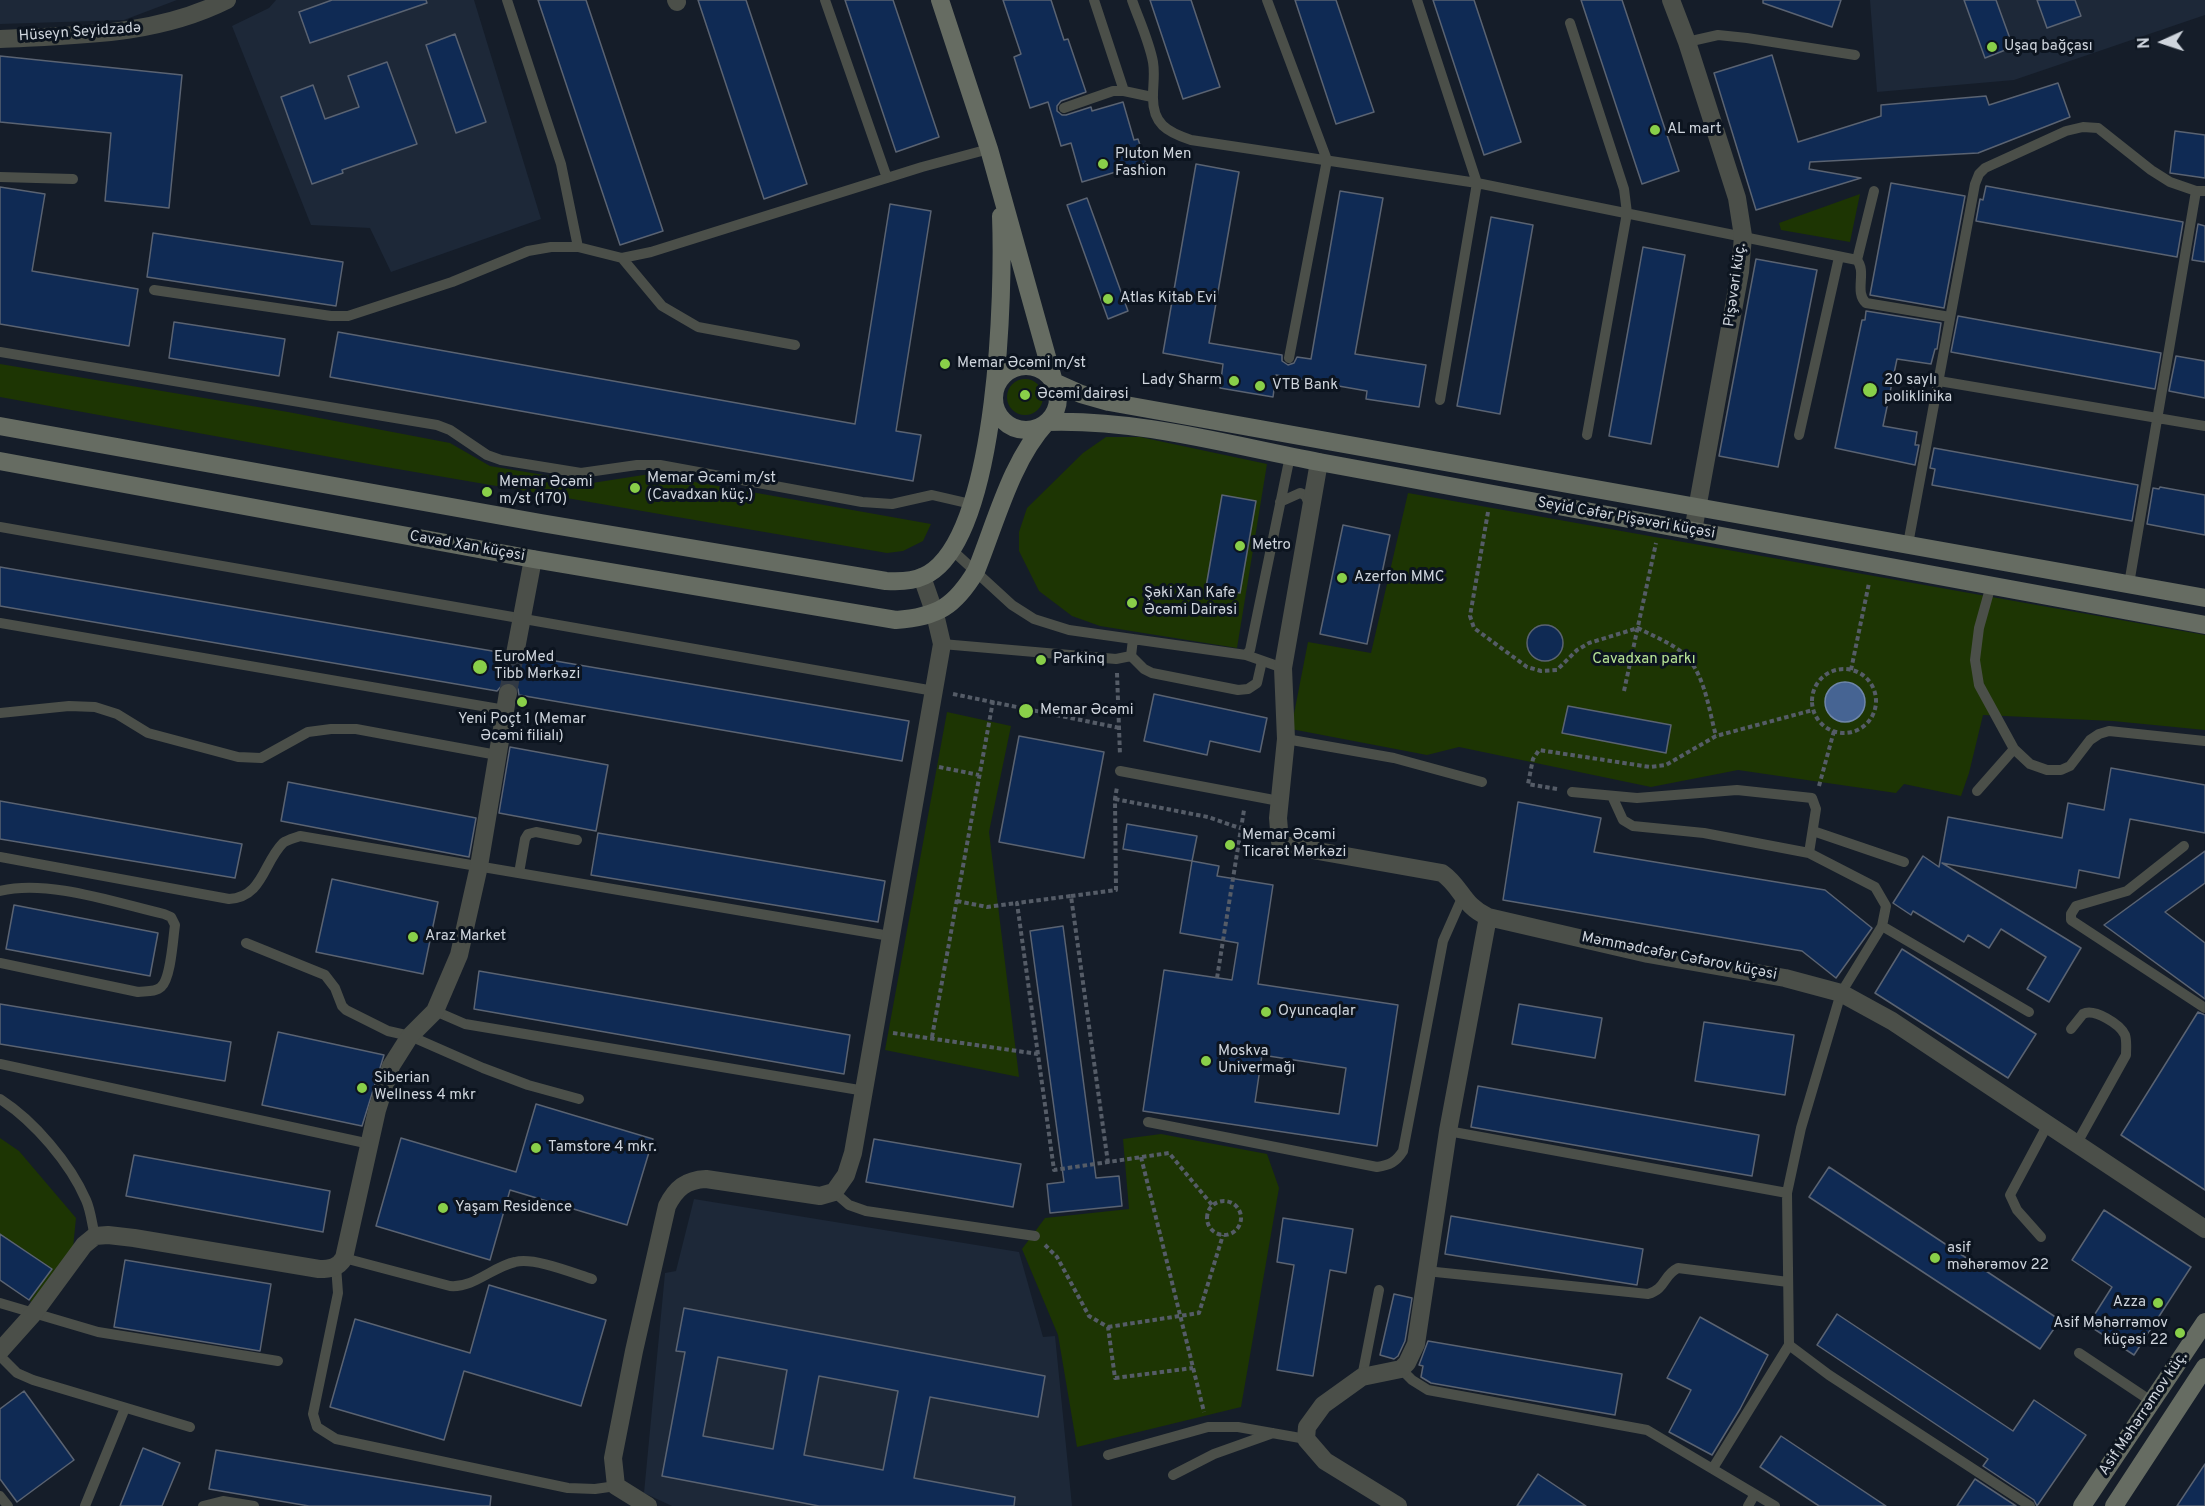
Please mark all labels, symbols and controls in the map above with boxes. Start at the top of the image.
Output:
north arrow [2133,12,2193,72]
street label: Hüseyn Seyidzadə [18,20,142,46]
text: N [2135,37,2155,49]
place label: Uşaq bağçası [2004,38,2093,56]
marker: Uşaq bağçası [1985,40,1999,54]
place label: AL mart [1667,121,1721,139]
marker: AL mart [1648,123,1662,137]
place label: Pluton Men Fashion [1115,146,1191,181]
marker: Pluton Men Fashion [1096,157,1110,171]
street label: Pişəvəri küç. [1721,242,1751,328]
place label: Atlas Kitab Evi [1120,290,1216,308]
marker: Atlas Kitab Evi [1101,292,1115,306]
place label: Memar Əcəmi m/st [957,355,1086,373]
marker: Memar Əcəmi m/st [938,357,952,371]
place label: Lady Sharm [1142,372,1222,390]
place label: 20 saylı poliklinika [1884,372,1952,407]
marker: Lady Sharm [1227,374,1241,388]
place label: VTB Bank [1272,377,1338,395]
marker: VTB Bank [1253,379,1267,393]
marker: 20 saylı poliklinika [1861,381,1879,399]
place label: Əcəmi dairəsi [1037,386,1128,404]
marker: Əcəmi dairəsi [1018,388,1032,402]
place label: Memar Əcəmi m/st (Cavadxan küç.) [647,470,776,505]
place label: Memar Əcəmi m/st (170) [499,474,593,509]
marker: Memar Əcəmi m/st (Cavadxan küç.) [628,481,642,495]
marker: Memar Əcəmi m/st (170) [480,485,494,499]
street label: Seyid Cəfər Pişəvəri küçəsi [1536,494,1716,544]
street label: Cavad Xan küçəsi [408,528,526,566]
place label: Metro [1252,537,1291,555]
marker: Metro [1233,539,1247,553]
place label: Azerfon MMC [1354,569,1444,587]
marker: Azerfon MMC [1335,571,1349,585]
place label: Şəki Xan Kafe Əcəmi Dairəsi [1144,585,1237,620]
marker: Şəki Xan Kafe Əcəmi Dairəsi [1125,596,1139,610]
place label: EuroMed Tibb Mərkəzi [494,649,580,684]
place label: Parkinq [1053,651,1105,669]
park label: Cavadxan parkı [1592,651,1696,669]
marker: Parkinq [1034,653,1048,667]
marker: EuroMed Tibb Mərkəzi [471,658,489,676]
marker: Yeni Poçt 1 (Memar Əcəmi filialı) [515,695,529,709]
marker: Memar Əcəmi [1017,702,1035,720]
place label: Memar Əcəmi [1040,702,1134,720]
place label: Yeni Poçt 1 (Memar Əcəmi filialı) [458,711,586,746]
place label: Memar Əcəmi Ticarət Mərkəzi [1242,827,1346,862]
marker: Memar Əcəmi Ticarət Mərkəzi [1223,838,1237,852]
place label: Araz Market [425,928,506,946]
street label: Məmmədcəfər Cəfərov küçəsi [1580,929,1778,985]
marker: Araz Market [406,930,420,944]
place label: Oyuncaqlar [1278,1003,1356,1021]
marker: Oyuncaqlar [1259,1005,1273,1019]
place label: Moskva Univermağı [1218,1043,1295,1078]
marker: Moskva Univermağı [1199,1054,1213,1068]
place label: Siberian Wellness 4 mkr [374,1070,476,1105]
marker: Siberian Wellness 4 mkr [355,1081,369,1095]
place label: Tamstore 4 mkr. [548,1139,657,1157]
marker: Tamstore 4 mkr. [529,1141,543,1155]
place label: Yaşam Residence [455,1199,572,1217]
marker: Yaşam Residence [436,1201,450,1215]
place label: asif məhərəmov 22 [1947,1240,2049,1275]
marker: asif məhərəmov 22 [1928,1251,1942,1265]
place label: Azza [2113,1294,2146,1312]
marker: Azza [2151,1296,2165,1310]
place label: Asif Məhərrəmov küçəsi 22 [2053,1315,2168,1350]
marker: Asif Məhərrəmov küçəsi 22 [2173,1326,2187,1340]
street label: Asif Məhərrəmov küç. [2096,1349,2192,1479]

